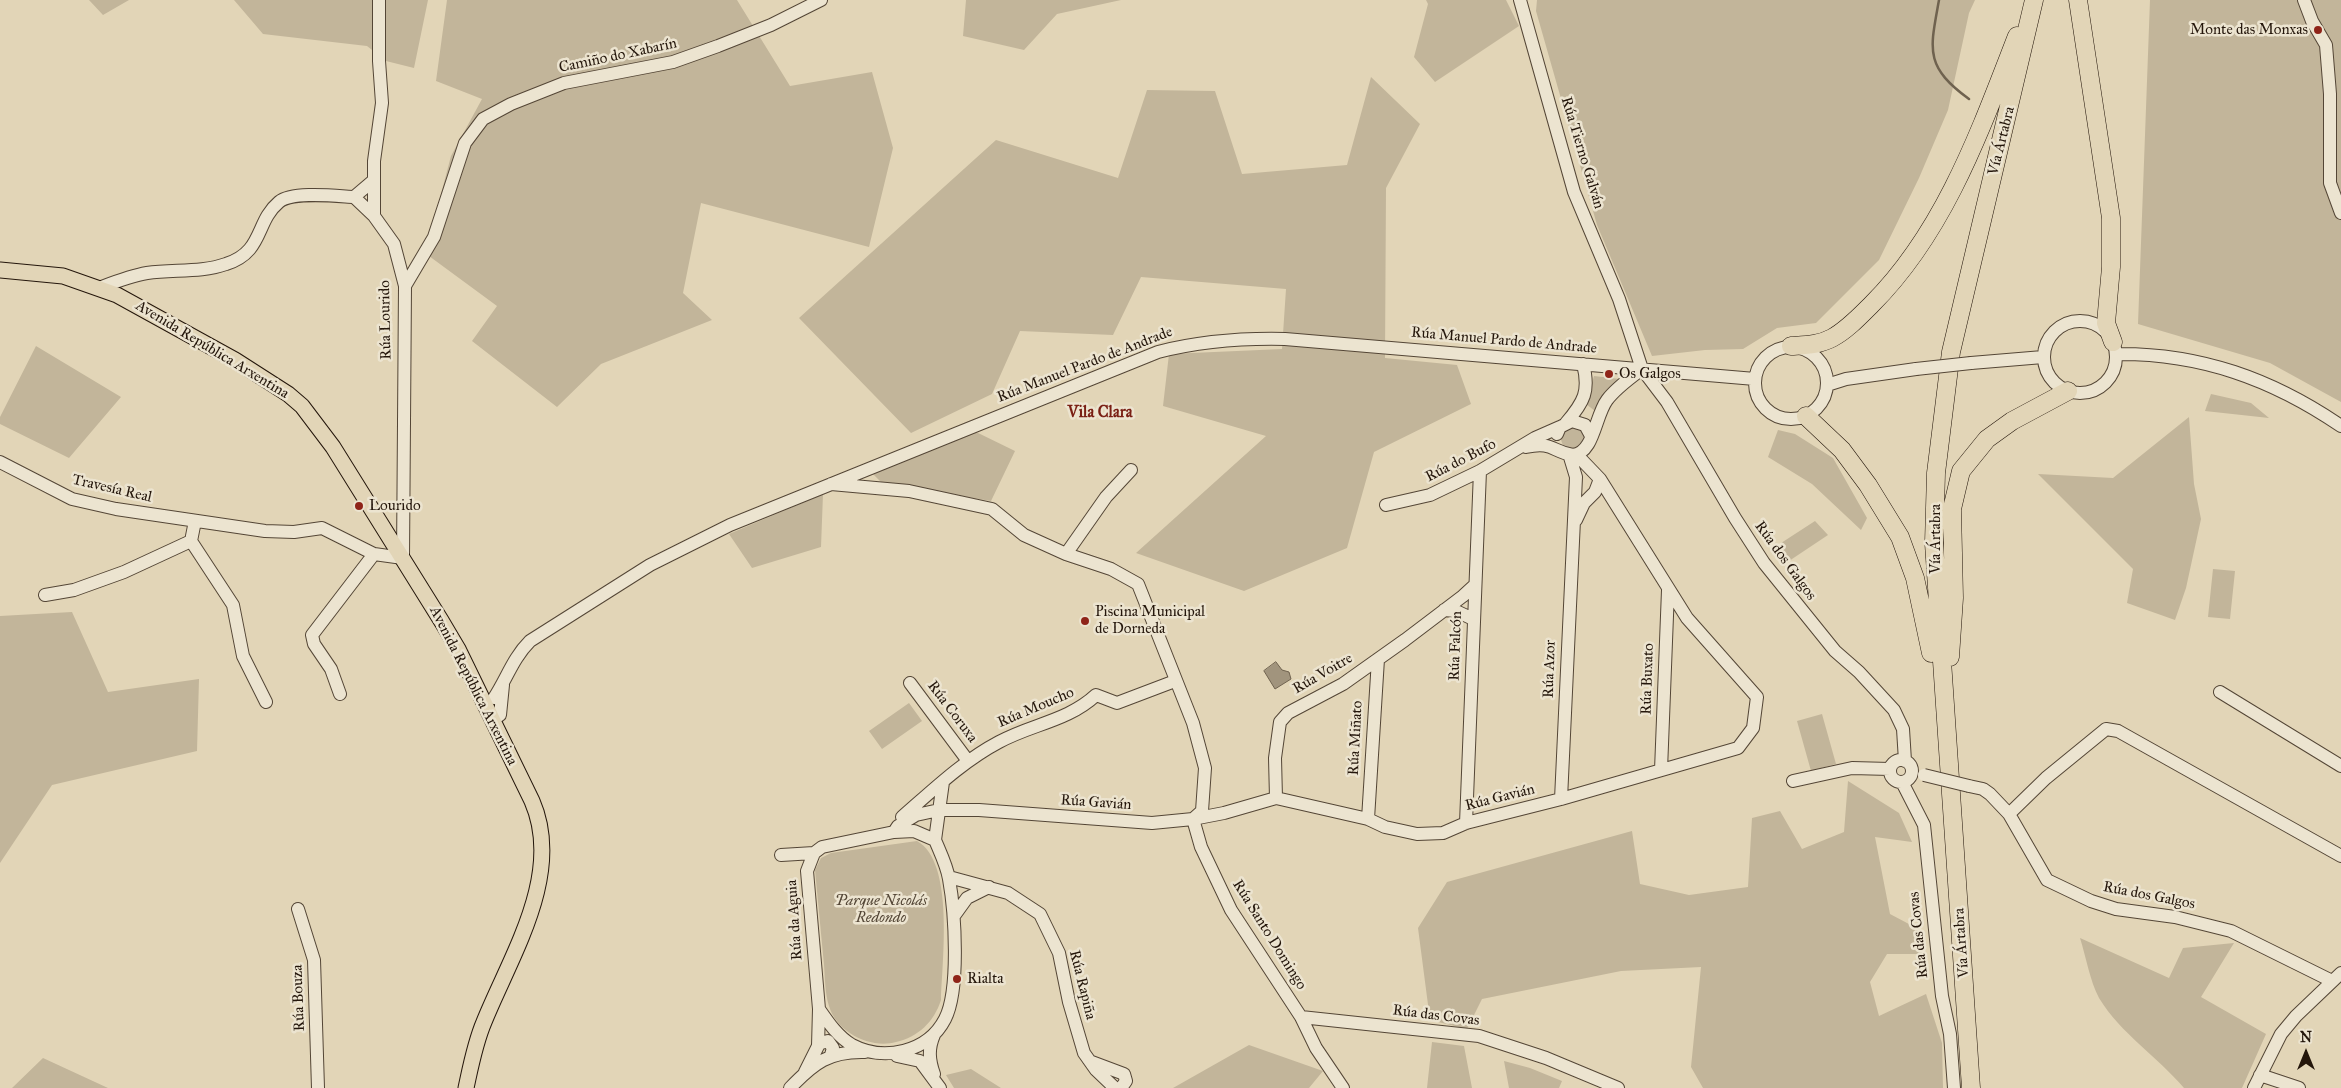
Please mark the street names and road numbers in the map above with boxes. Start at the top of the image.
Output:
street label: Camiño do Xabarín [557,35,679,77]
street label: Rúa Tierno Galván [1556,95,1608,211]
street label: Vía Ártabra [1985,105,2019,177]
street label: Rúa Lourido [376,280,396,360]
street label: Avenida República Arxentina [132,297,292,403]
street label: Rúa Manuel Pardo de Andrade [995,323,1175,407]
street label: Rúa Manuel Pardo de Andrade [1410,324,1598,358]
street label: Rúa do Bufo [1423,436,1499,486]
street label: Travesía Real [70,471,154,507]
street label: Vía Ártabra [1927,504,1945,574]
street label: Rúa dos Galgos [1750,518,1820,604]
street label: Avenida República Arxentina [425,604,521,768]
street label: Rúa Falcón [1446,611,1466,681]
street label: Rúa Azor [1540,640,1560,698]
street label: Rúa Buxato [1638,643,1658,715]
street label: Rúa Voitre [1290,650,1356,698]
street label: Rúa Coruxa [923,678,981,746]
street label: Rúa Moucho [995,684,1077,732]
street label: Rúa Miñato [1345,700,1367,776]
street label: Rúa Gavián [1463,781,1537,815]
street label: Rúa Gavián [1060,792,1132,814]
street label: Rúa Santo Domingo [1228,877,1310,993]
street label: Rúa dos Galgos [2101,878,2197,914]
street label: Rúa da Aguia [783,879,807,961]
street label: Rúa das Covas [1905,891,1933,979]
street label: Vía Ártabra [1951,907,1973,979]
street label: Rúa Rapiña [1065,948,1099,1022]
street label: Rúa Bouza [289,964,309,1032]
street label: Rúa das Covas [1392,1002,1480,1030]

